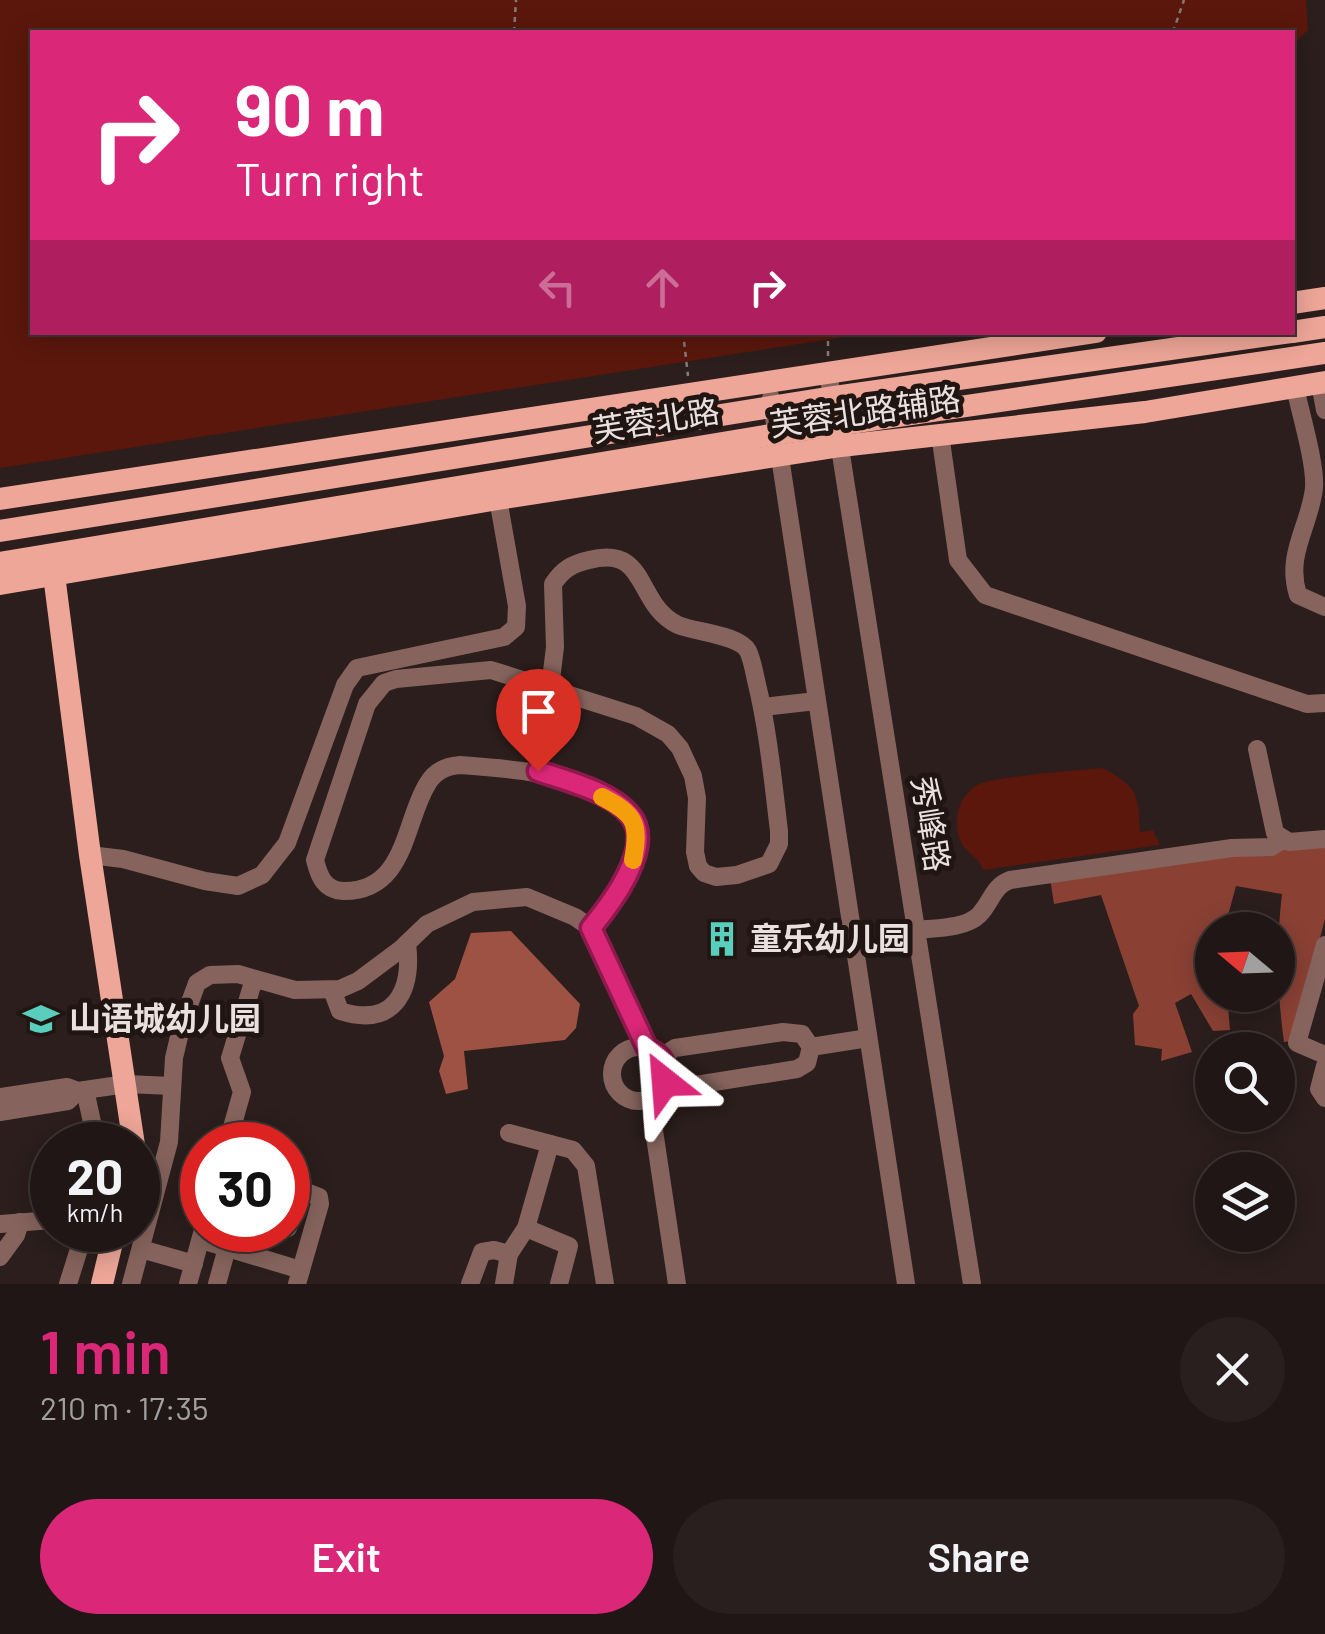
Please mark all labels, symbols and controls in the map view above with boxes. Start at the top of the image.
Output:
text: 90 m [235,66,385,150]
icon: right [70,70,200,200]
text: Turn right [235,151,425,205]
icon: left [530,260,585,315]
icon: ahead [635,260,690,315]
icon: right [740,260,795,315]
street label: 芙蓉北路辅路 [767,378,962,442]
street label: 芙蓉北路 [589,390,722,448]
pin [496,669,581,772]
icon: arrive [511,684,566,739]
street label: 秀峰路 [906,773,958,874]
north arrow [1195,912,1295,1012]
map controls [1195,912,1295,1252]
place label: 童乐幼儿园 [750,918,910,956]
building icon: 童乐幼儿园 [703,920,741,958]
place label: 山语城幼儿园 [69,998,261,1036]
school or university icon: 山语城幼儿园 [22,1000,60,1038]
position arrow [613,1030,717,1134]
button: search [1195,1032,1295,1132]
speed limit sign: 30 [180,1122,310,1252]
text: 20 [67,1145,123,1205]
button: layers [1195,1152,1295,1252]
text: km/h [67,1197,123,1227]
text: 1 min [40,1314,171,1386]
button: close [1180,1317,1285,1422]
text: 210 m · 17:35 [40,1388,208,1426]
button: Exit [40,1499,653,1614]
button: Share [673,1499,1285,1614]

